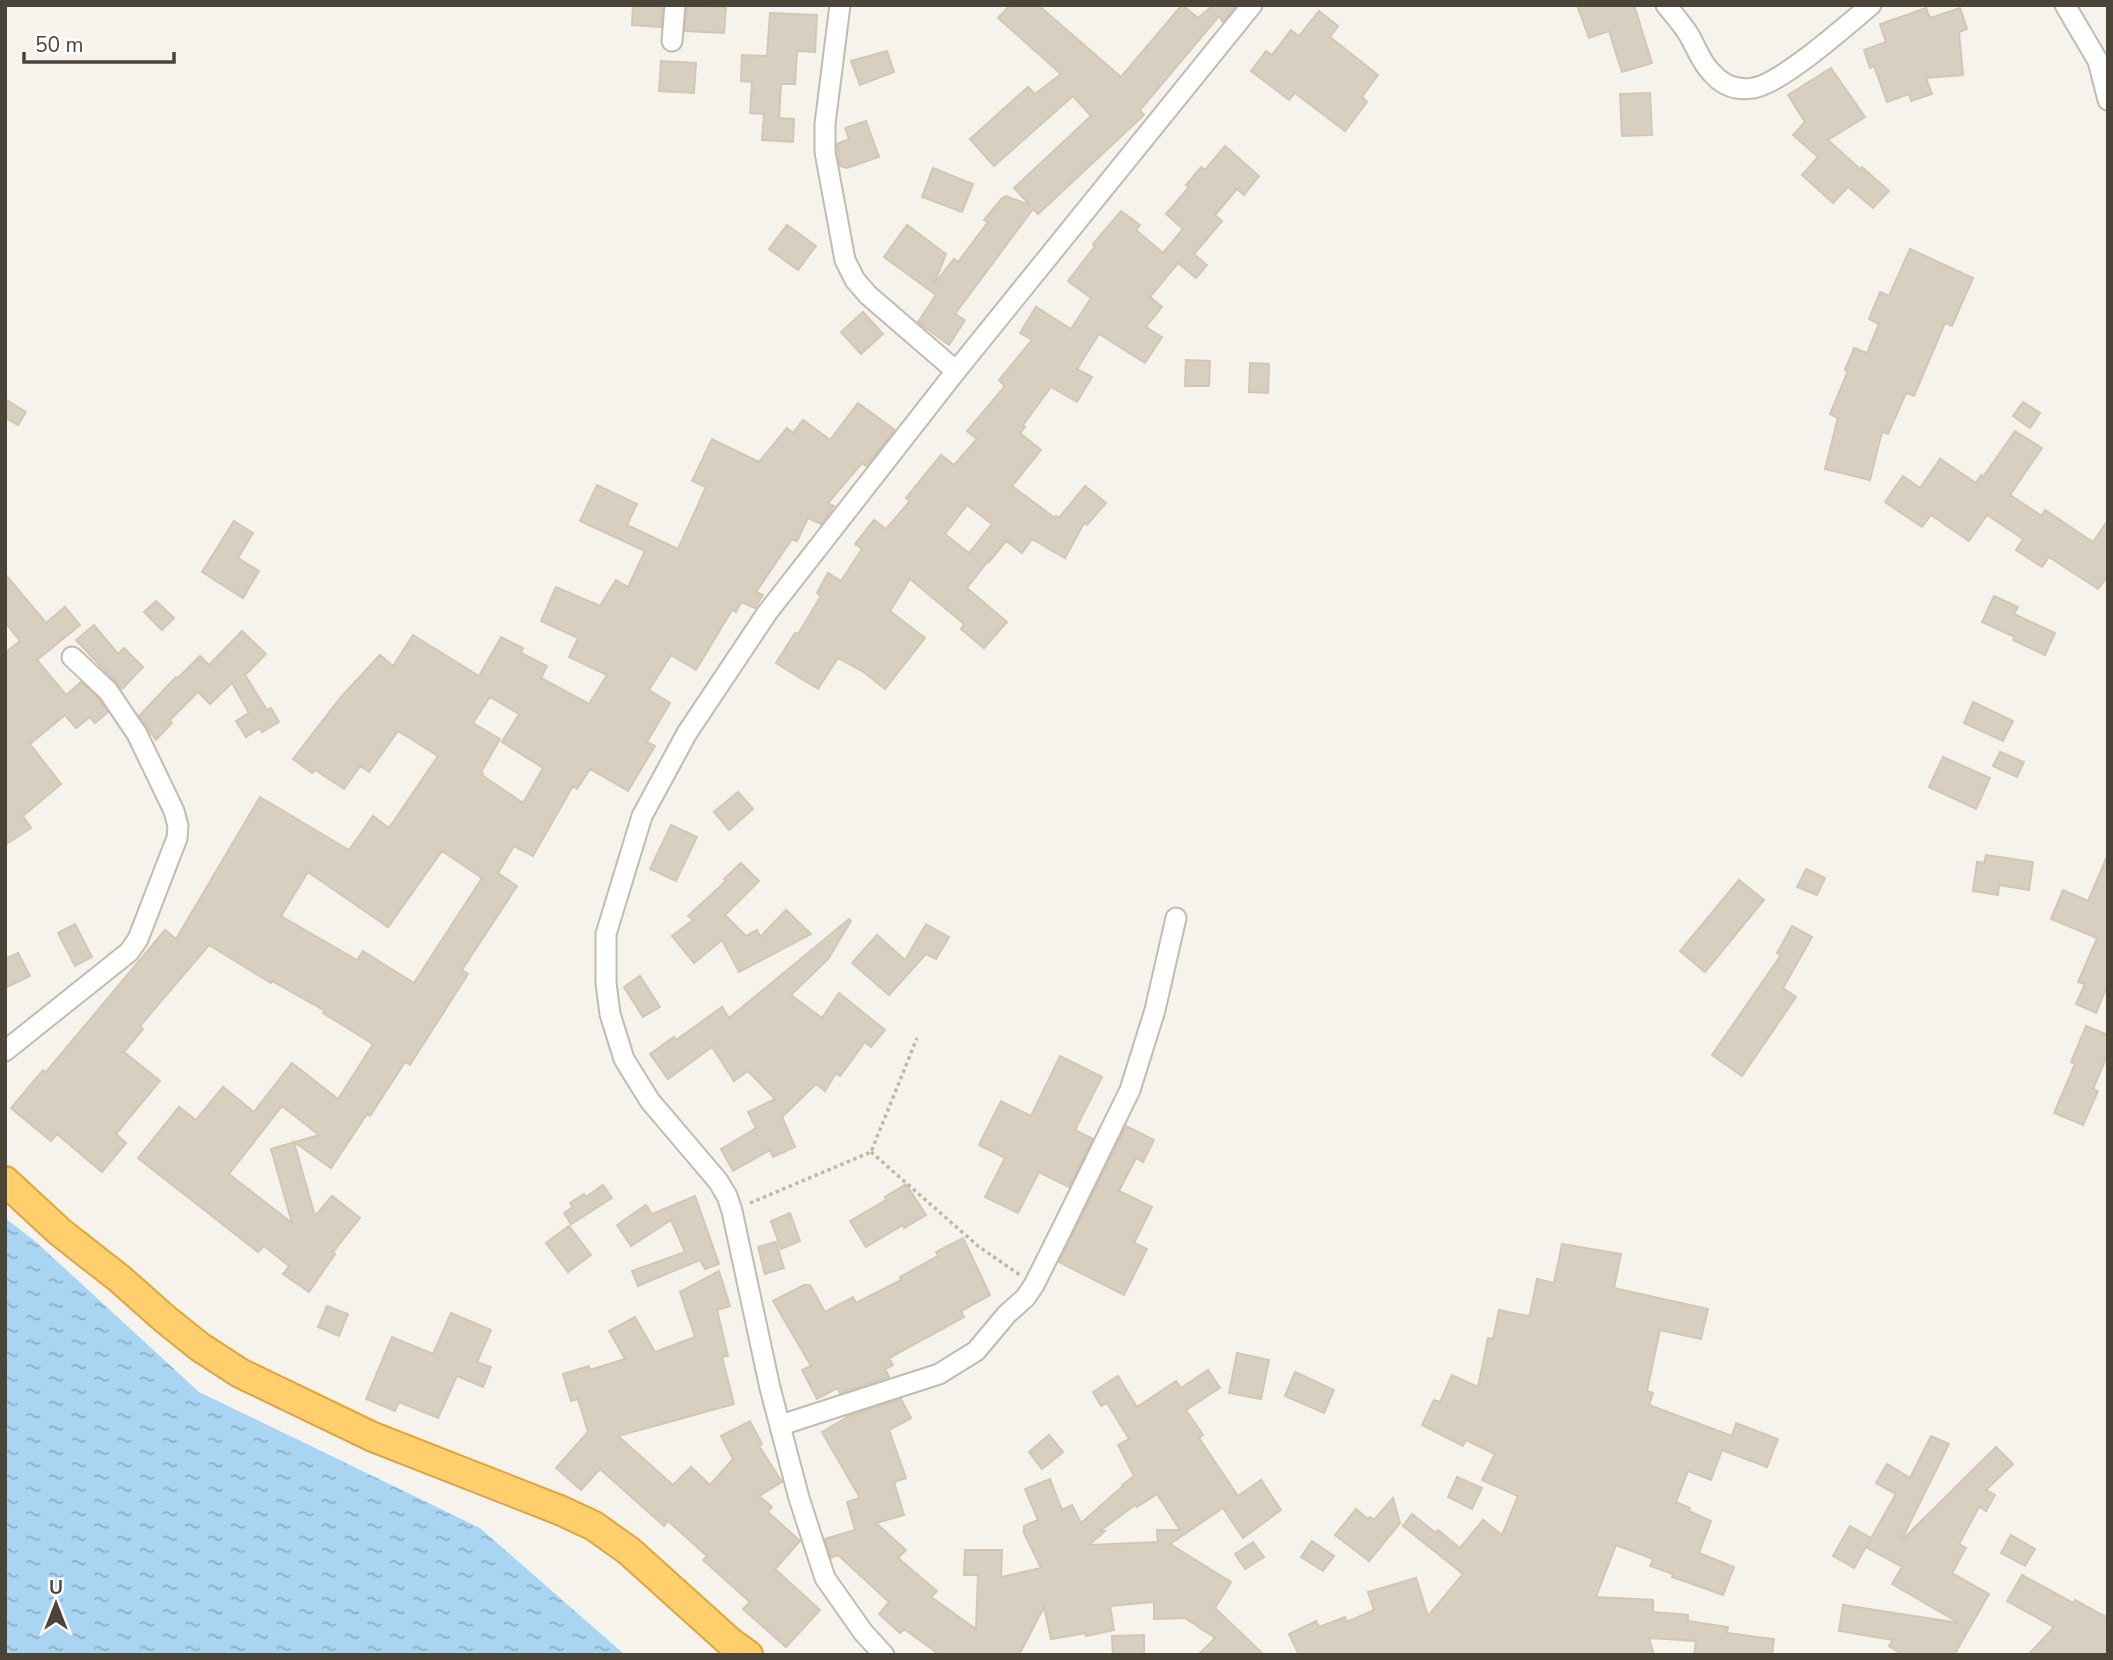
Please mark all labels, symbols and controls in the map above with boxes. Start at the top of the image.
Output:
scale bar [24,21,175,65]
text: 50 m [35,31,84,59]
north arrow [21,1569,91,1639]
text: U [49,1575,63,1601]

